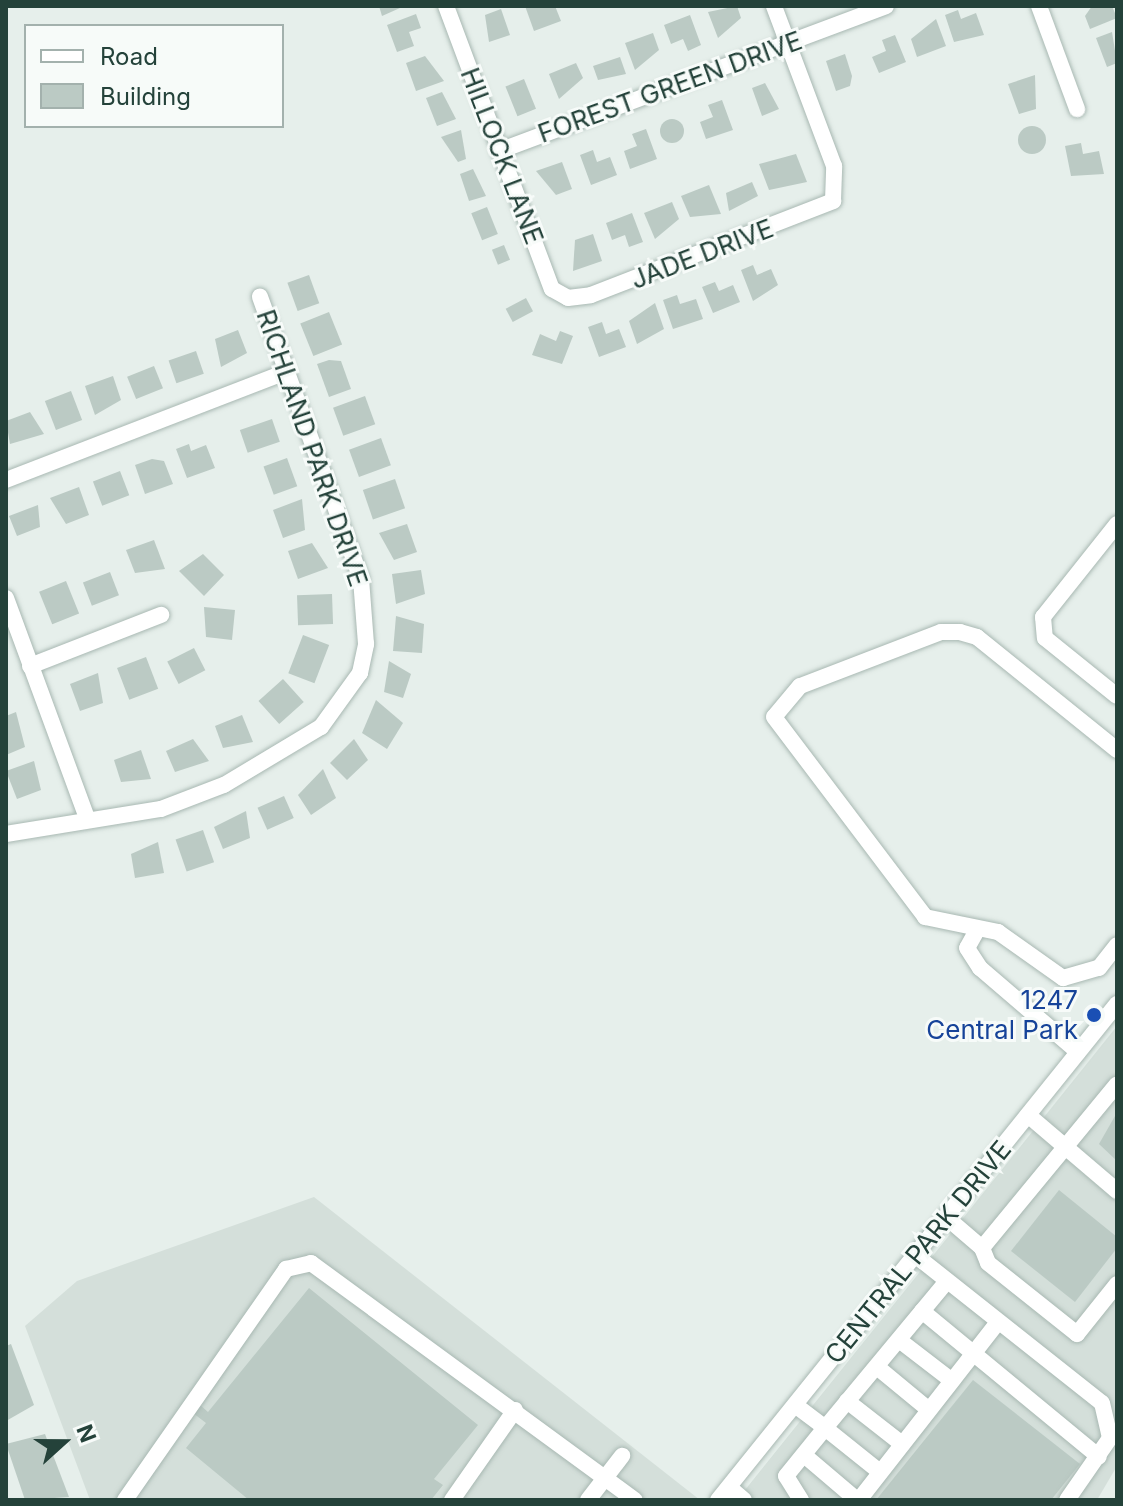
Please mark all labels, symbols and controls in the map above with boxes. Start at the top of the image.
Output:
legend [24,24,284,128]
street label: FOREST GREEN DRIVE [534,25,806,149]
text: Road [100,42,158,71]
street label: HILLOCK LANE [454,63,550,249]
text: Building [100,82,191,111]
street label: JADE DRIVE [626,213,778,295]
street label: RICHLAND PARK DRIVE [250,306,374,590]
place label: 1247 Central Park [926,984,1078,1046]
marker: 1247 Central Park [1085,1006,1103,1024]
street label: CENTRAL PARK DRIVE [818,1134,1018,1370]
north arrow [24,1402,104,1482]
text: N [71,1421,102,1446]

